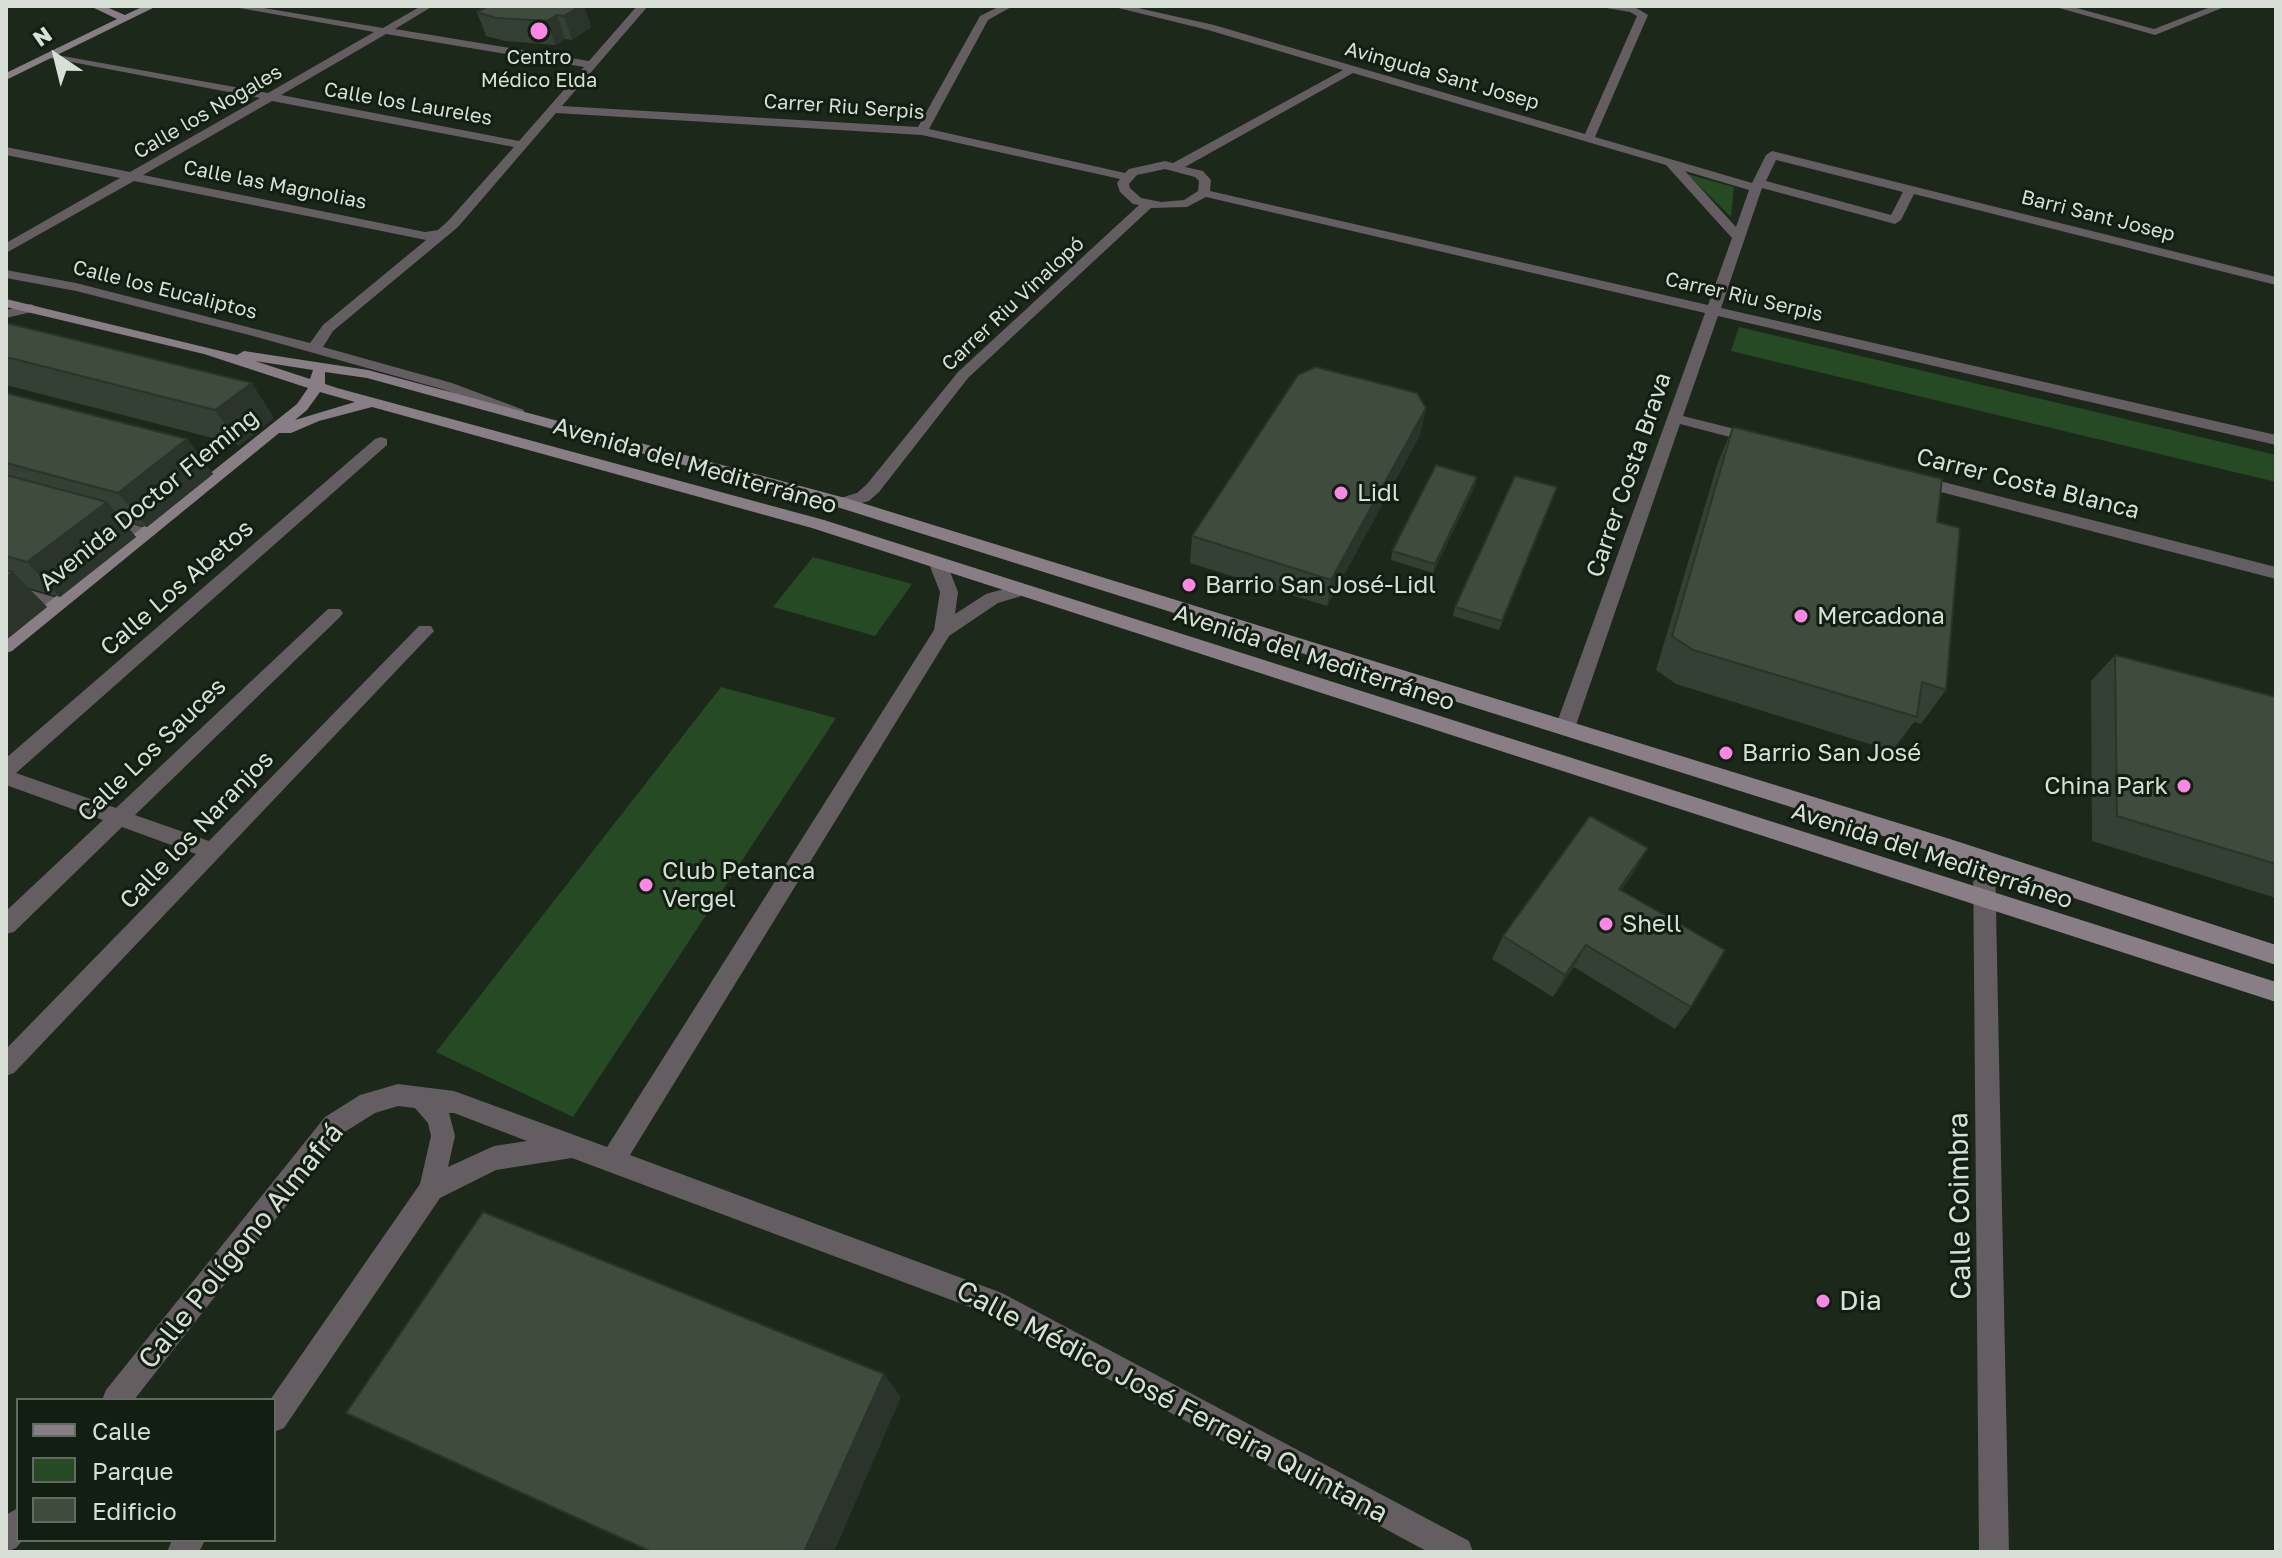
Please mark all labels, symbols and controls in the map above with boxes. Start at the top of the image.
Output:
north arrow [16,16,96,96]
text: N [27,20,57,52]
marker: Centro Médico Elda [528,20,550,42]
street label: Avinguda Sant Josep [1342,37,1542,115]
place label: Centro Médico Elda [481,46,597,93]
street label: Calle los Nogales [130,60,286,164]
street label: Calle los Laureles [322,77,494,131]
street label: Carrer Riu Serpis [763,89,925,125]
street label: Calle las Magnolias [181,155,369,215]
street label: Barri Sant Josep [2019,185,2177,247]
street label: Carrer Riu Vinalopó [937,232,1089,376]
street label: Calle los Eucaliptos [70,255,260,325]
street label: Carrer Riu Serpis [1663,267,1825,327]
street label: Carrer Costa Brava [1580,369,1678,581]
street label: Avenida Doctor Fleming [34,403,264,597]
street label: Avenida del Mediterráneo [550,412,840,520]
street label: Carrer Costa Blanca [1913,442,2143,526]
place label: Lidl [1357,479,1400,507]
marker: Lidl [1332,484,1350,502]
street label: Calle Los Abetos [95,514,259,662]
place label: Barrio San José-Lidl [1205,571,1436,599]
marker: Barrio San José-Lidl [1180,576,1198,594]
street label: Avenida del Mediterráneo [1170,599,1458,717]
place label: Mercadona [1817,602,1945,630]
marker: Mercadona [1792,607,1810,625]
street label: Calle Los Sauces [72,672,232,828]
place label: Barrio San José [1742,739,1921,767]
marker: Barrio San José [1717,744,1735,762]
street label: Calle los Naranjos [114,745,280,915]
place label: China Park [2044,772,2168,800]
marker: China Park [2175,777,2193,795]
street label: Avenida del Mediterráneo [1788,797,2076,915]
place label: Club Petanca Vergel [662,857,815,913]
marker: Club Petanca Vergel [637,876,655,894]
place label: Shell [1622,910,1681,938]
marker: Shell [1597,915,1615,933]
street label: Calle Coimbra [1942,1112,1978,1300]
street label: Calle Polígono Almafrá [131,1116,351,1376]
street label: Calle Médico José Ferreira Quintana [951,1274,1393,1530]
place label: Dia [1839,1284,1882,1318]
marker: Dia [1814,1292,1832,1310]
legend [16,1398,276,1542]
text: Calle [92,1416,151,1445]
text: Parque [92,1456,173,1485]
text: Edificio [92,1496,177,1525]

